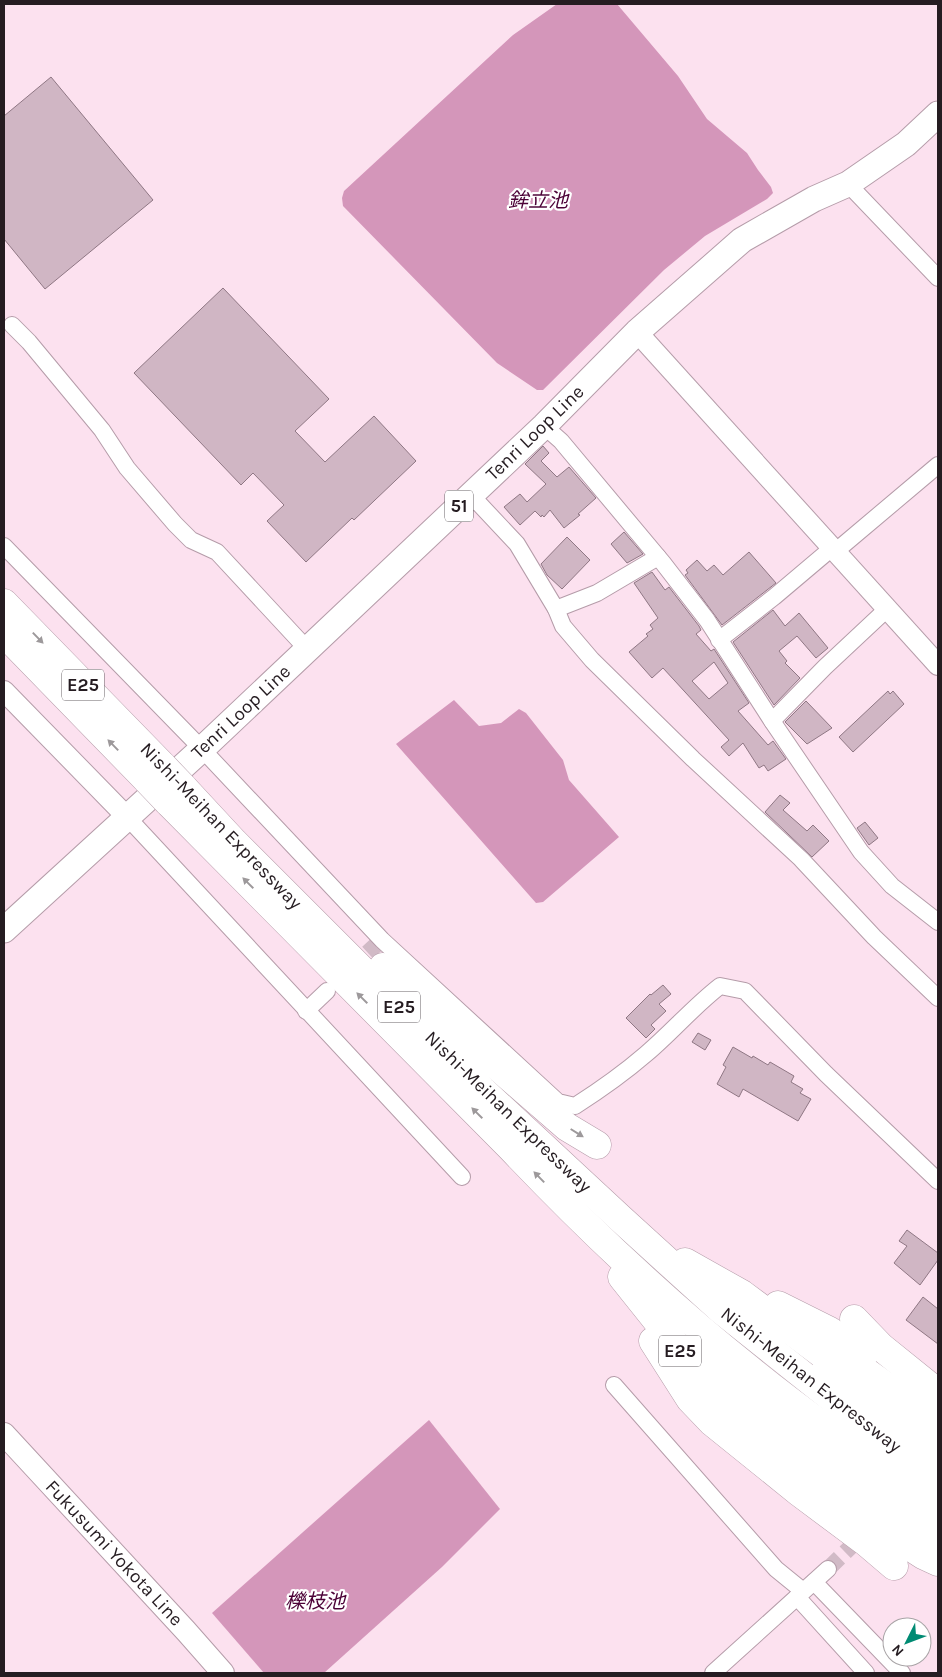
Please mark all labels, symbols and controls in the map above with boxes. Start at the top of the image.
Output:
water label: 鉾立池 [508,189,570,212]
street label: Tenri Loop Line [482,381,588,485]
road number: 51 [445,491,473,522]
one-way arrow [32,632,44,644]
street label: Tenri Loop Line [187,661,295,763]
road number: E25 [62,670,104,700]
street label: Nishi-Meihan Expressway [136,738,306,914]
one-way arrow [107,740,119,752]
one-way arrow [242,877,254,889]
one-way arrow [356,992,368,1004]
road number: E25 [378,992,420,1022]
street label: Nishi-Meihan Expressway [420,1027,596,1197]
one-way arrow [471,1108,483,1120]
one-way arrow [570,1128,583,1137]
one-way arrow [533,1172,545,1184]
street label: Nishi-Meihan Expressway [716,1303,906,1457]
road number: E25 [659,1335,701,1366]
street label: Fukusumi Yokota Line [41,1476,187,1630]
water label: 櫟枝池 [285,1590,347,1613]
north arrow [882,1617,932,1667]
text: N [888,1641,907,1660]

